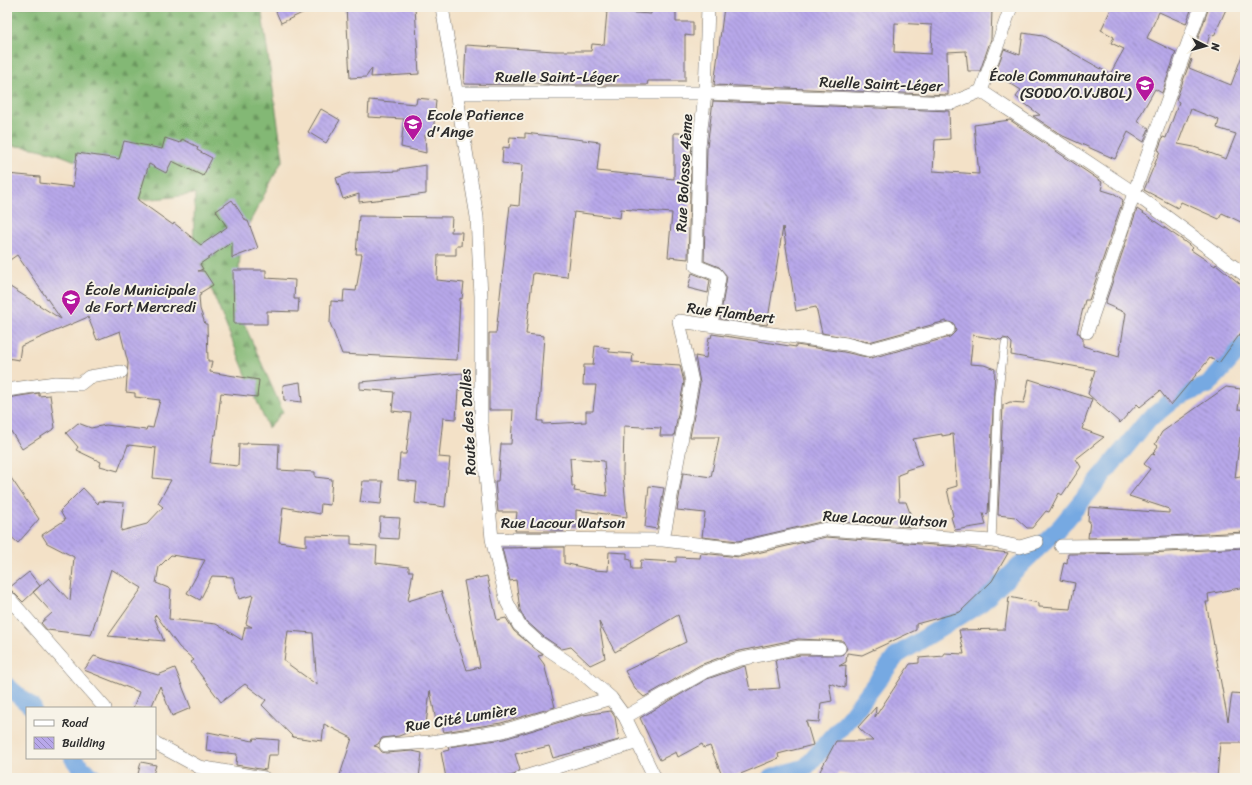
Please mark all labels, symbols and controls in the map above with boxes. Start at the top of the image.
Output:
north arrow [1186,26,1226,66]
text: N [1206,41,1225,52]
place label: École Communautaire (SODO/O.VJBOL) [989,63,1132,106]
street label: Ruelle Saint-Léger [495,64,620,90]
street label: Ruelle Saint-Léger [819,69,944,99]
school or university icon: École Communautaire (SODO/O.VJBOL) [1134,74,1156,102]
place label: Ecole Patience d'Ange [427,102,524,145]
school or university icon: Ecole Patience d'Ange [402,113,424,141]
street label: Rue Bolosse 4ème [668,113,700,233]
place label: École Municipale de Fort Mercredi [85,277,197,320]
school or university icon: École Municipale de Fort Mercredi [60,288,82,316]
street label: Rue Flambert [685,295,777,331]
street label: Route des Dalles [452,367,484,476]
street label: Rue Lacour Watson [822,503,948,535]
street label: Rue Lacour Watson [501,510,625,536]
street label: Rue Cité Lumière [404,696,518,740]
legend [26,707,156,759]
text: Road [62,712,89,734]
text: Building [62,732,105,754]

